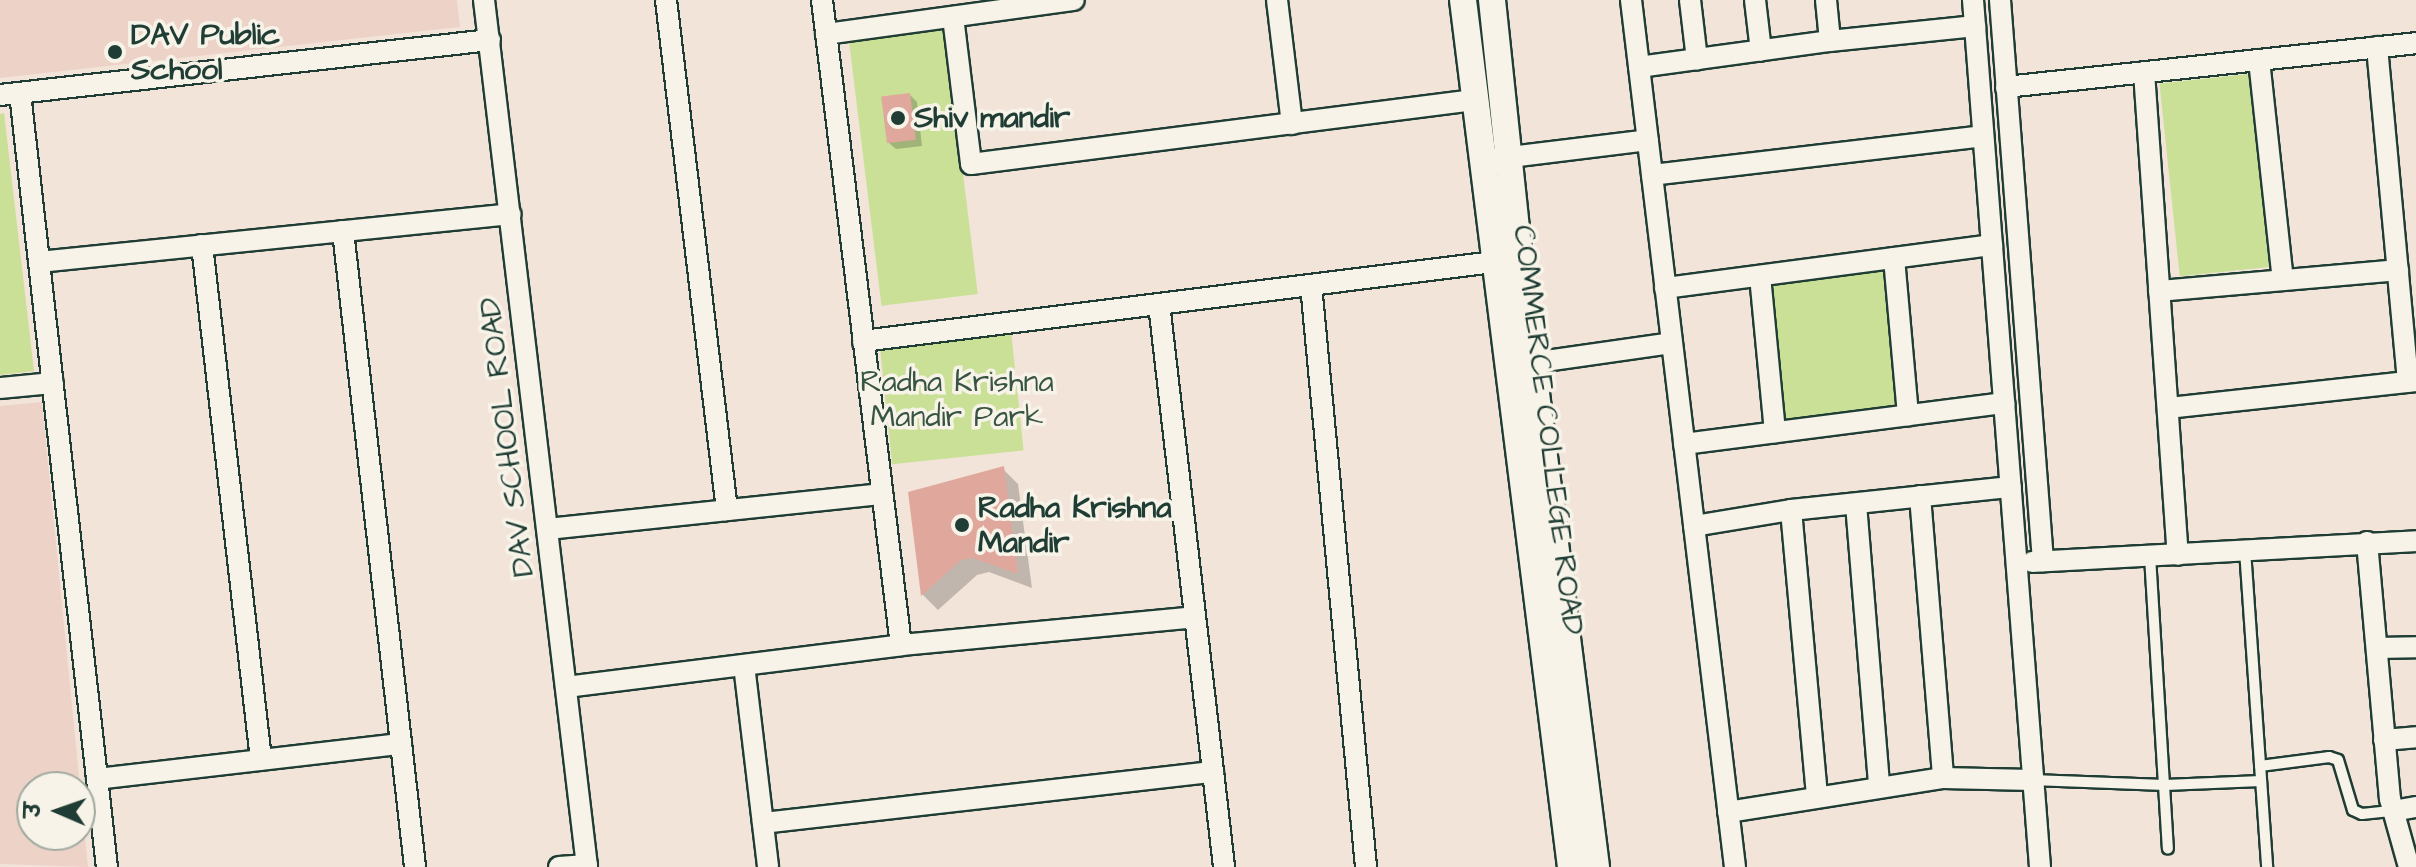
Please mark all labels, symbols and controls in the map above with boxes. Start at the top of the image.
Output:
place label: DAV Public School [131,17,280,88]
marker: DAV Public School [106,43,124,61]
place label: Shiv mandir [914,100,1070,136]
marker: Shiv mandir [889,109,907,127]
street label: COMMERCE COLLEGE ROAD [1505,223,1591,637]
street label: DAV SCHOOL ROAD [472,295,542,579]
park label: Radha Krishna Mandir Park [860,364,1054,434]
place label: Radha Krishna Mandir [978,490,1172,560]
marker: Radha Krishna Mandir [953,516,971,534]
north arrow [16,771,96,851]
text: उ [18,802,49,818]

